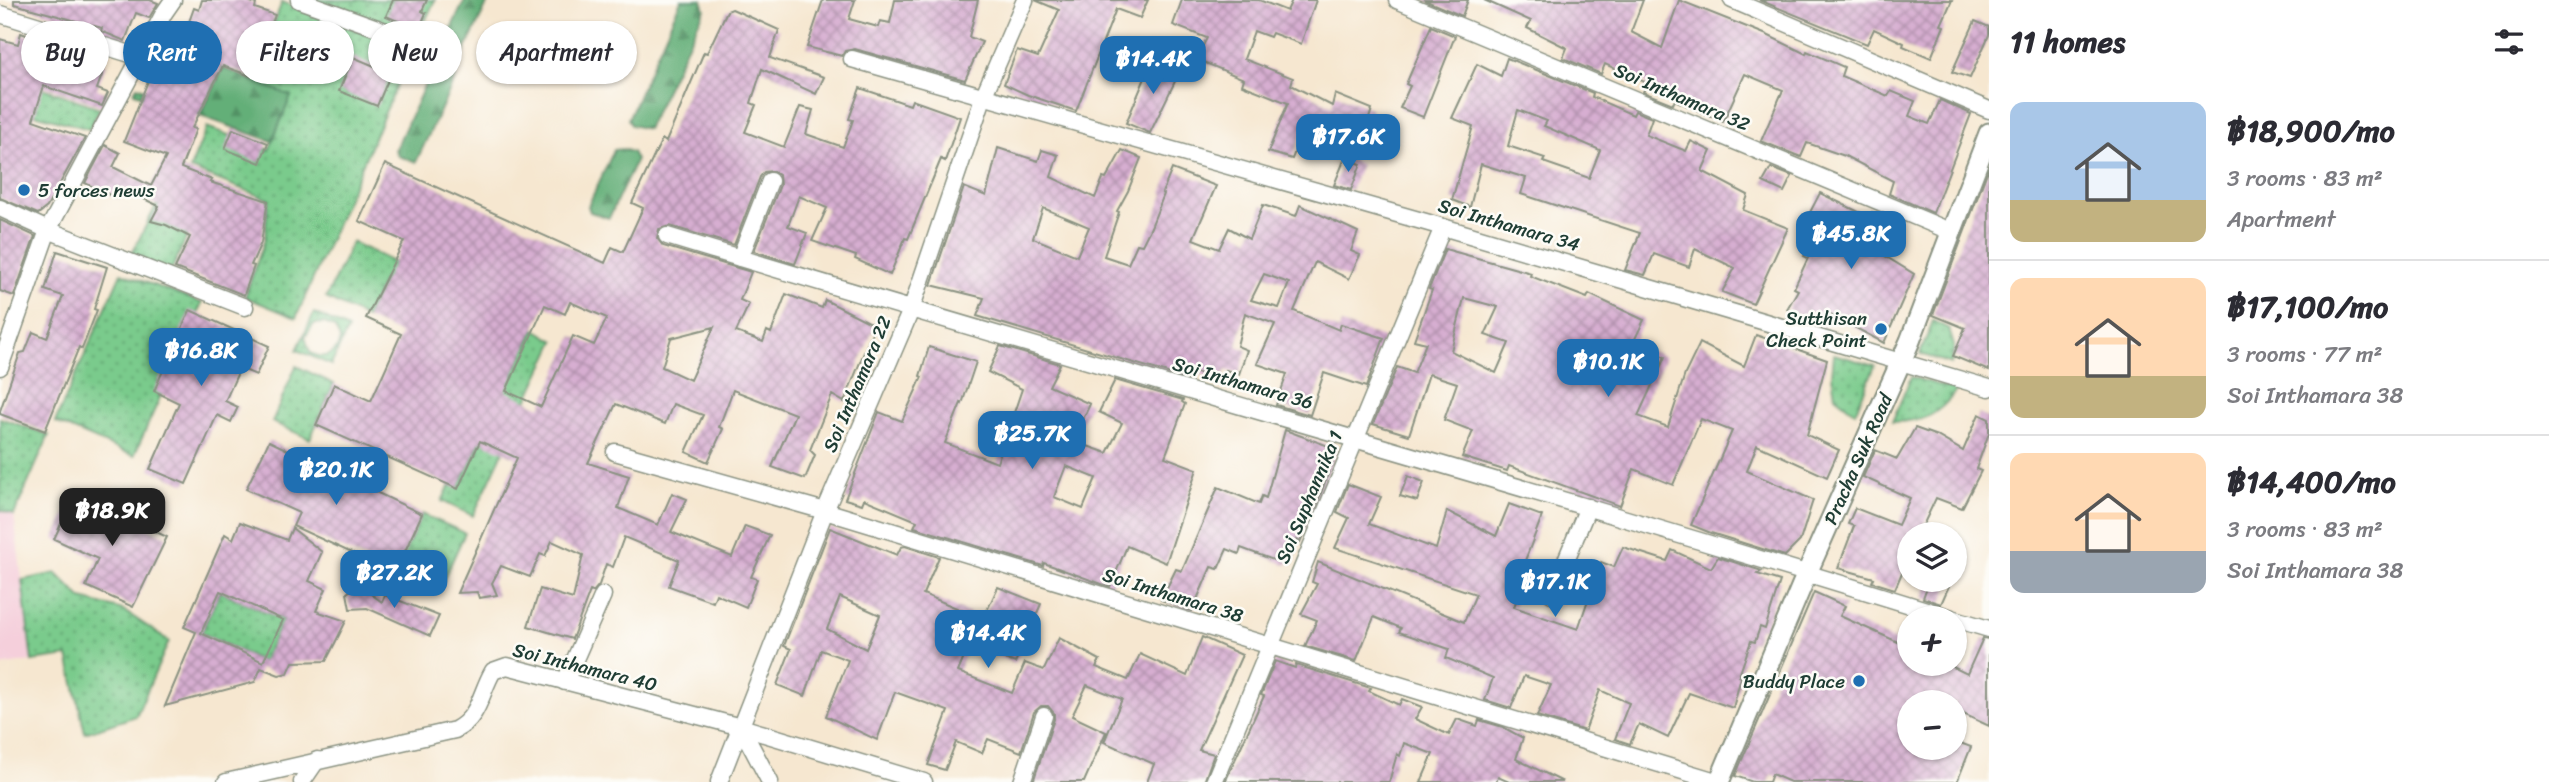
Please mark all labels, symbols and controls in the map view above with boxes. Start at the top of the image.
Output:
text: 11 homes [2010,15,2125,69]
chip: Buy [21,21,109,84]
chip: Rent [123,21,222,84]
chip: Filters [236,21,354,84]
chip: New [368,21,462,84]
chip: Apartment [476,21,637,84]
icon: filters [2490,23,2528,61]
pin: ฿14.4K [1096,36,1210,96]
text: ฿14.4K [1116,38,1190,79]
street label: Soi Inthamara 32 [1609,53,1755,141]
text: ฿18,900/mo [2227,104,2395,158]
pin: ฿17.6K [1291,114,1405,174]
text: ฿17.6K [1312,116,1384,157]
icon: home [2066,130,2150,214]
text: 3 rooms · 83 m² [2227,158,2383,199]
place label: 5 forces news [38,174,155,207]
marker: 5 forces news [16,182,32,198]
street label: Soi Inthamara 34 [1434,189,1584,261]
text: Apartment [2227,199,2336,240]
pin: ฿45.8K [1794,212,1908,271]
text: ฿45.8K [1812,213,1890,254]
text: ฿17,100/mo [2227,280,2388,334]
place label: Sutthisan Check Point [1766,302,1867,357]
icon: home [2066,306,2150,390]
street label: Soi Inthamara 22 [813,310,901,457]
marker: Sutthisan Check Point [1873,321,1889,337]
pin: ฿16.8K [144,328,258,388]
text: ฿16.8K [165,330,237,371]
text: 3 rooms · 77 m² [2227,334,2383,375]
pin: ฿10.1K [1551,340,1665,399]
text: ฿10.1K [1573,341,1643,382]
street label: Soi Inthamara 36 [1169,347,1317,419]
text: Soi Inthamara 38 [2227,375,2403,416]
street label: Pracha Suk Road [1814,387,1902,530]
pin: ฿25.7K [975,412,1089,471]
text: ฿25.7K [994,413,1070,454]
street label: Soi Suphannika 1 [1266,425,1352,569]
pin: ฿20.1K [279,448,393,507]
text: ฿20.1K [299,449,373,490]
text: ฿14,400/mo [2227,455,2396,509]
icon: home [2066,481,2150,565]
pin: ฿18.9K [55,489,169,548]
text: ฿18.9K [75,490,149,531]
text: 3 rooms · 83 m² [2227,509,2383,550]
map controls [1897,522,1967,760]
button: layers [1897,522,1967,592]
pin: ฿27.2K [337,550,451,610]
text: Soi Inthamara 38 [2227,550,2403,591]
text: ฿27.2K [356,552,432,593]
street label: Soi Inthamara 38 [1099,558,1248,632]
pin: ฿17.1K [1498,560,1612,619]
text: ฿17.1K [1521,561,1589,602]
button: + [1897,606,1967,676]
pin: ฿14.4K [931,610,1045,670]
text: ฿14.4K [951,612,1025,653]
street label: Soi Inthamara 40 [509,633,661,701]
place label: Buddy Place [1743,665,1845,698]
marker: Buddy Place [1851,673,1867,689]
button: − [1897,690,1967,760]

